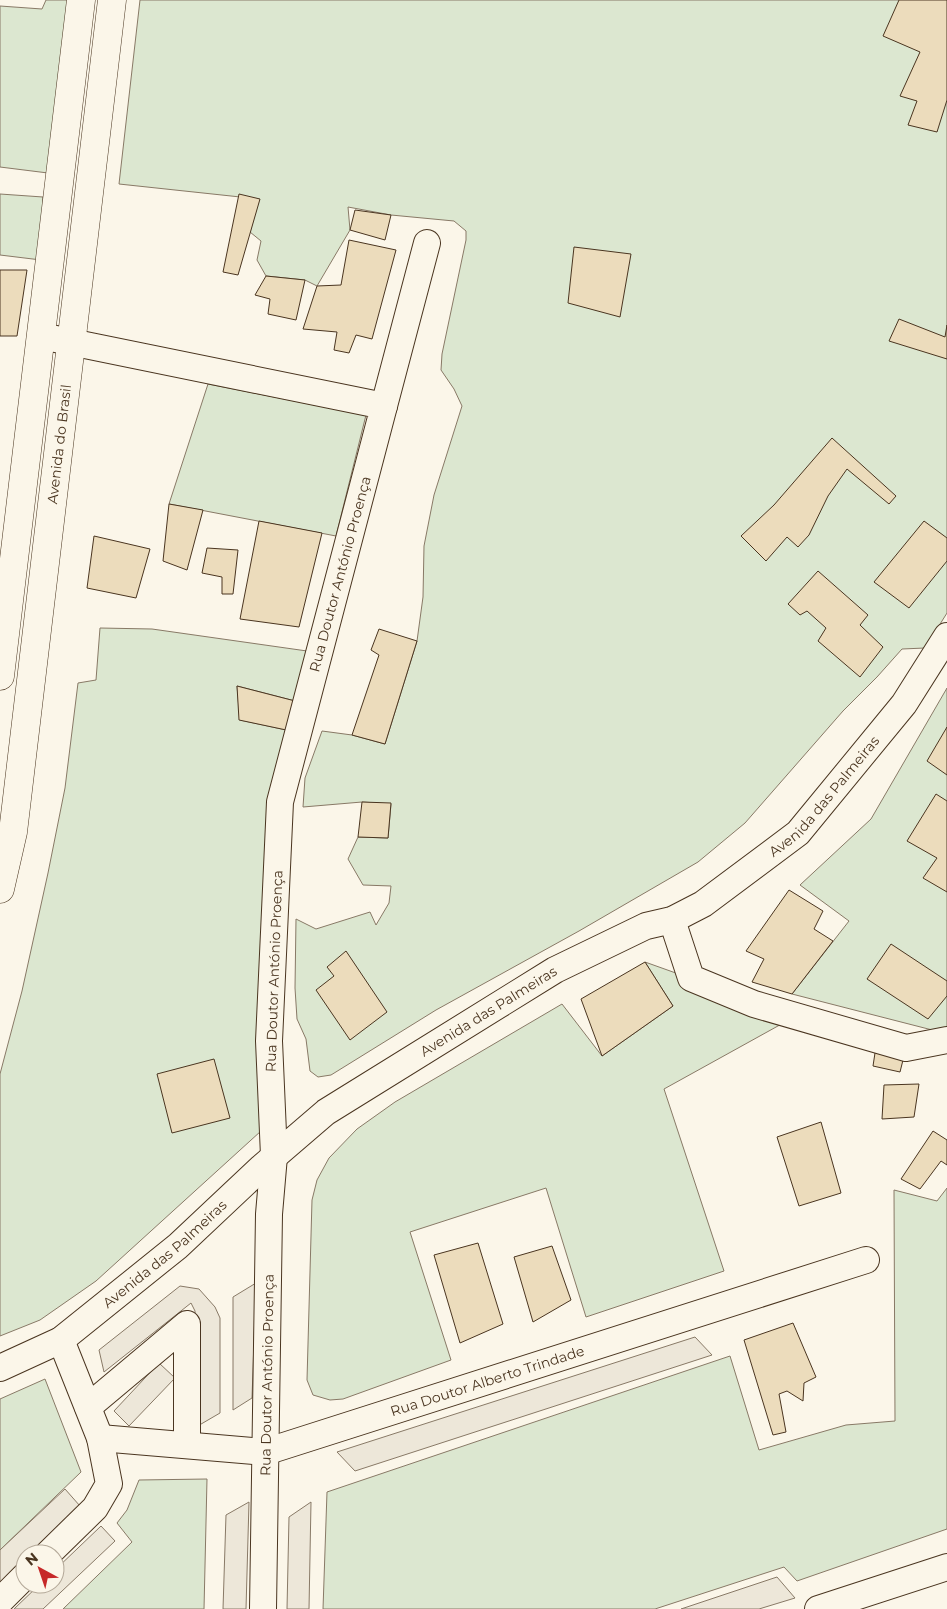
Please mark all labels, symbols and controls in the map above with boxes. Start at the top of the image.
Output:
street label: Avenida do Brasil [43,383,75,505]
street label: Rua Doutor António Proença [305,474,375,674]
street label: Avenida das Palmeiras [765,732,883,861]
street label: Rua Doutor António Proença [261,870,287,1072]
street label: Avenida das Palmeiras [417,962,560,1060]
street label: Avenida das Palmeiras [99,1196,231,1312]
street label: Rua Doutor António Proença [256,1274,278,1476]
street label: Rua Doutor Alberto Trindade [388,1342,587,1420]
north arrow [15,1544,65,1594]
text: N [22,1549,42,1570]

